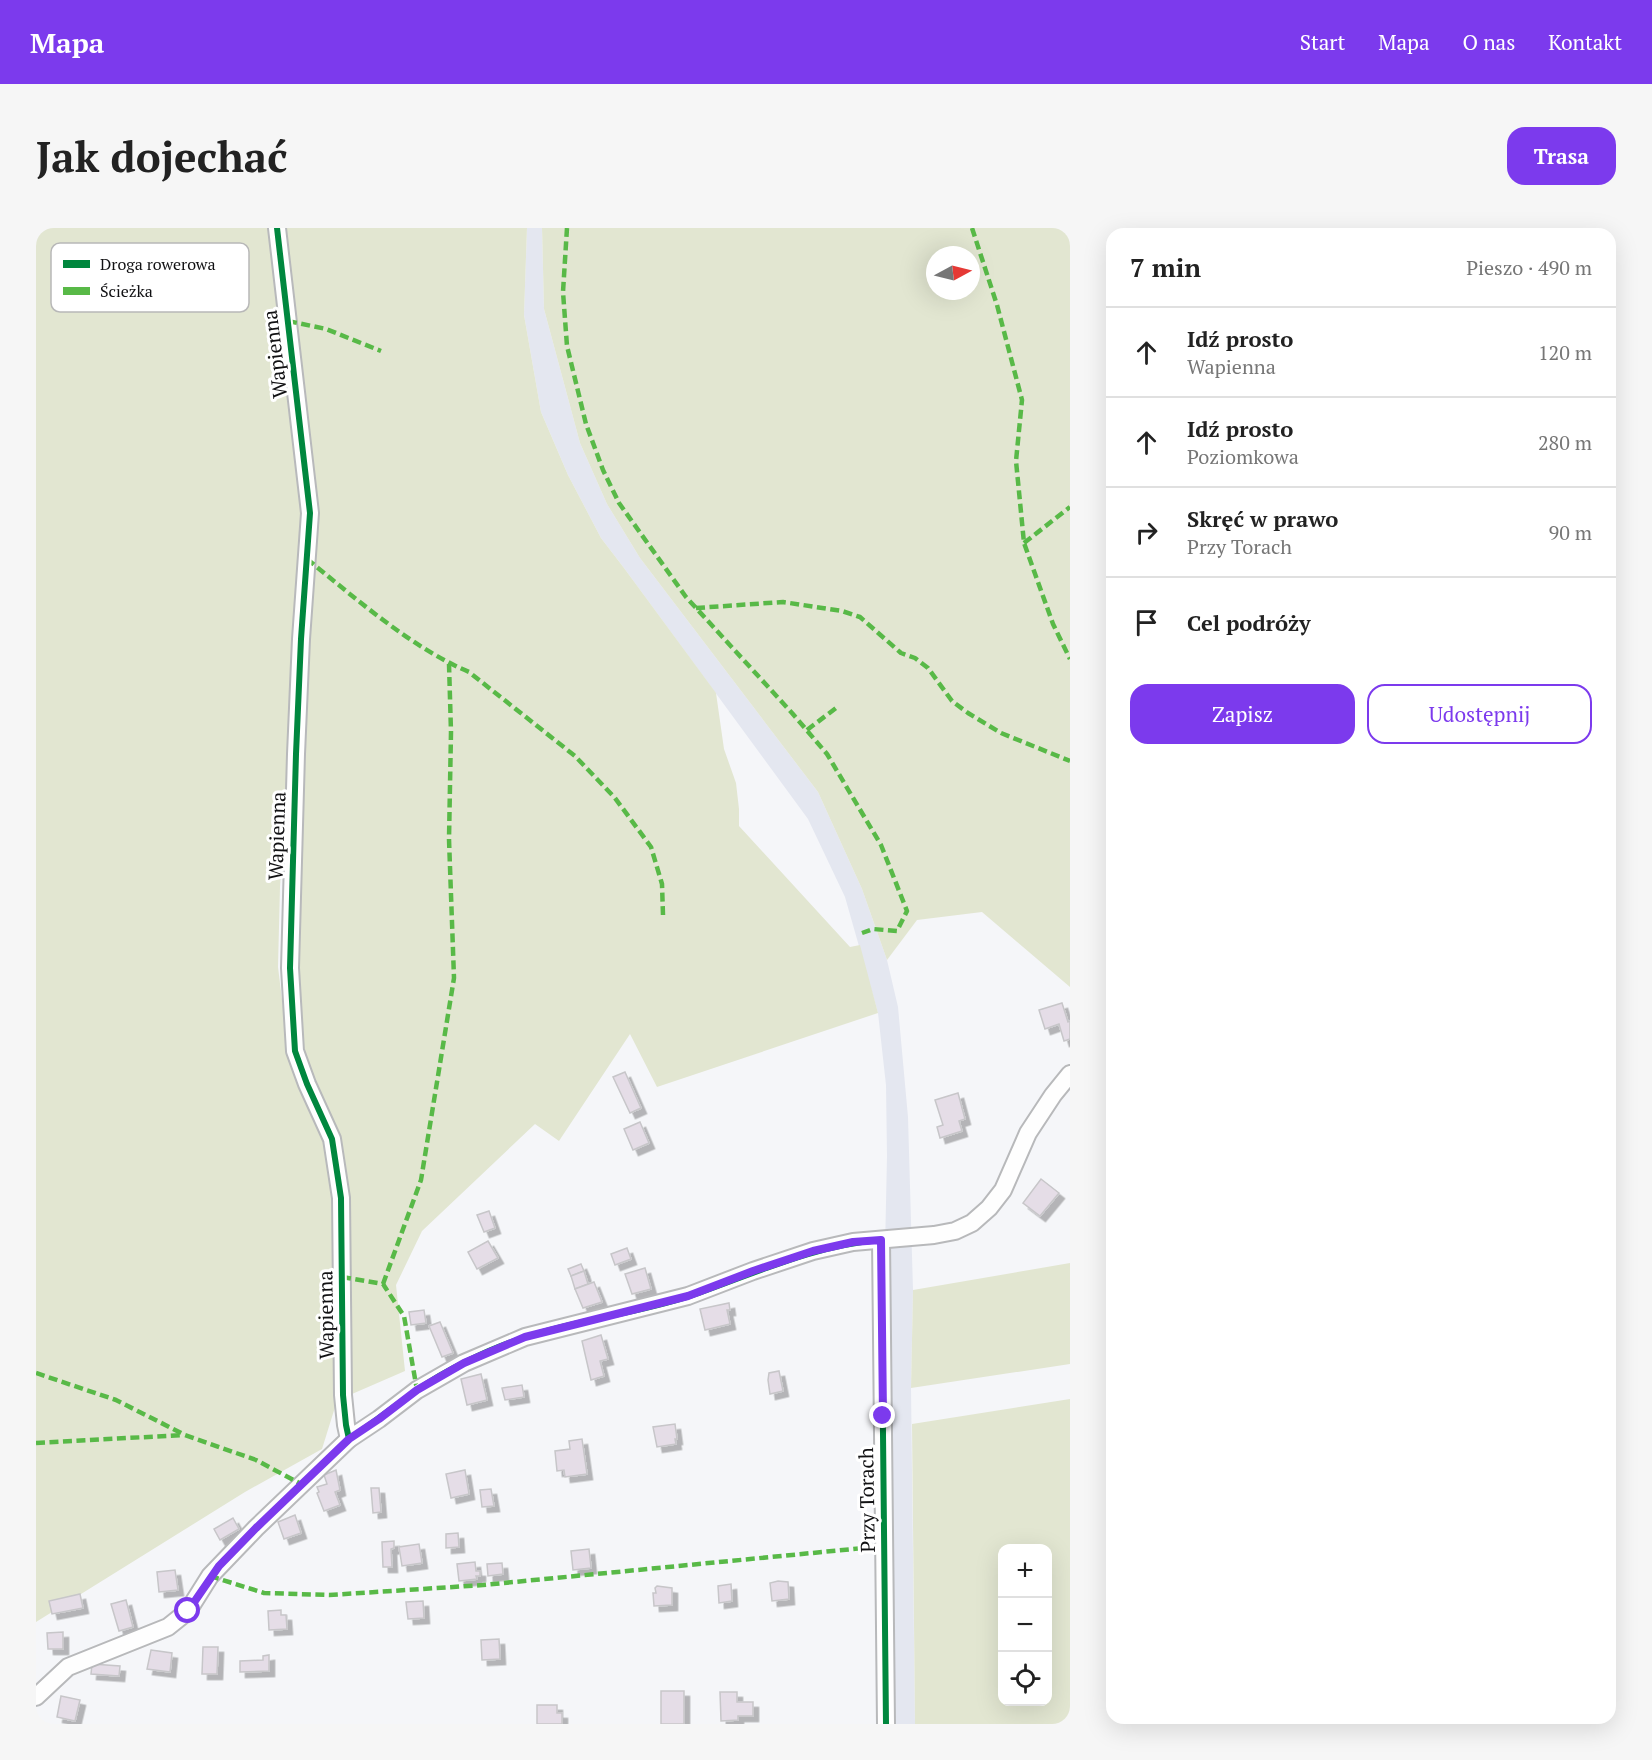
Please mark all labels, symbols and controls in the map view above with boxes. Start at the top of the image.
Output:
text: Mapa [30,24,104,61]
text: Start [1300,28,1345,56]
text: Mapa [1378,28,1430,56]
text: O nas [1463,28,1515,56]
text: Kontakt [1548,28,1622,56]
button: Trasa [1507,127,1616,185]
text: Jak dojechać [36,128,288,184]
legend [51,243,249,312]
north arrow [926,246,980,300]
text: 7 min [1130,250,1201,284]
text: Droga rowerowa [100,253,216,275]
text: Pieszo · 490 m [1466,254,1592,281]
text: Ścieżka [100,280,153,302]
street label: Wapienna [256,308,293,400]
text: Idź prosto [1187,324,1293,353]
icon: ahead [1130,336,1163,369]
text: 120 m [1538,339,1592,366]
text: Wapienna [1187,353,1276,380]
text: Idź prosto [1187,414,1293,443]
icon: ahead [1130,426,1163,459]
text: 280 m [1538,429,1592,456]
text: Poziomkowa [1187,443,1299,470]
text: Skręć w prawo [1187,504,1338,533]
icon: right [1130,516,1163,549]
text: 90 m [1549,519,1592,546]
text: Przy Torach [1187,533,1292,560]
icon: arrive [1130,606,1163,639]
text: Cel podróży [1187,608,1311,637]
button: Zapisz [1130,684,1355,744]
button: Udostępnij [1367,684,1592,744]
street label: Wapienna [261,791,292,881]
street label: Wapienna [311,1270,340,1360]
route end [869,1402,895,1428]
street label: Przy Torach [852,1447,881,1553]
map controls [998,1544,1052,1706]
button: + [998,1544,1052,1598]
route start [174,1597,200,1623]
button: − [998,1598,1052,1652]
button: locate [998,1652,1052,1706]

